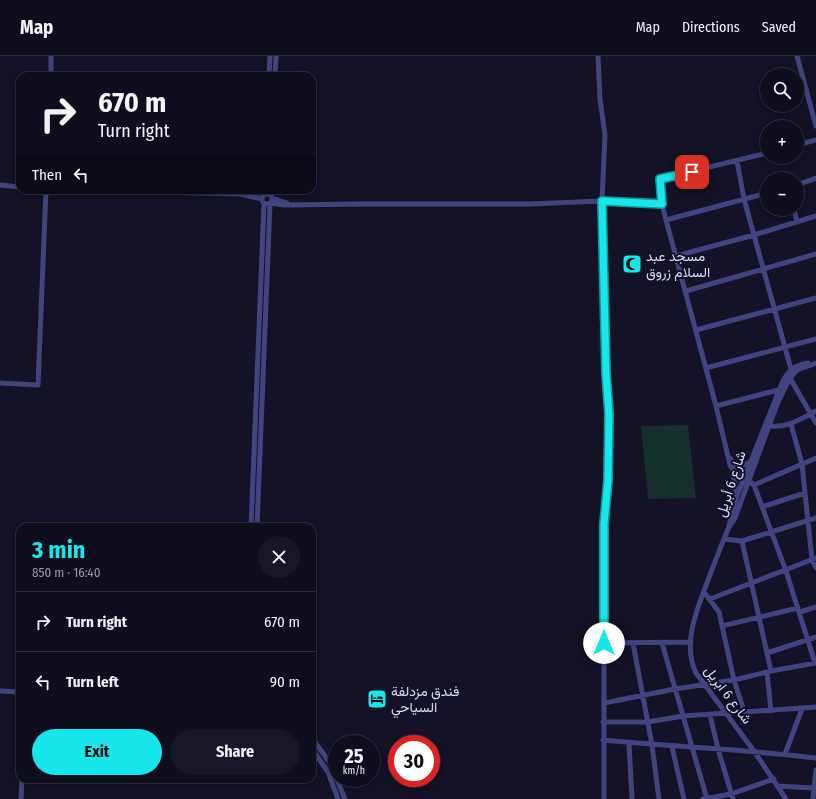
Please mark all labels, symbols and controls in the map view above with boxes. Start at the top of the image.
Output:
text: Map [20,16,53,39]
text: Map [636,19,660,36]
text: Directions [682,19,740,36]
text: Saved [762,19,796,36]
map controls [760,68,804,216]
button: search [760,68,804,112]
text: 670 m [98,86,166,119]
icon: right [32,88,84,140]
text: Turn right [98,120,170,142]
button: + [760,120,804,164]
pin [675,155,709,189]
icon: arrive [681,161,703,183]
icon: left [70,164,92,186]
text: Then [32,166,62,184]
button: − [760,172,804,216]
place label: مسجد عبد السلام زروق [646,248,710,281]
mosque icon: مسجد عبد السلام زروق [621,253,643,275]
street label: شارع 6 أبريل [712,449,752,520]
text: 3 min [32,536,85,564]
button: close [258,536,300,578]
text: 850 m · 16:40 [32,565,100,580]
icon: right [32,611,54,633]
text: Turn right [66,613,127,631]
text: 670 m [264,613,300,631]
position arrow [583,622,625,664]
street label: شارع 6 ابريل [699,662,755,729]
icon: left [32,671,54,693]
text: Turn left [66,673,119,691]
text: 90 m [270,673,300,691]
place label: فندق مزدلفة السياحي [391,683,459,719]
hotel icon: فندق مزدلفة السياحي [366,688,388,710]
button: Exit [32,729,162,775]
button: Share [170,729,300,775]
speed limit sign: 30 [388,735,440,787]
text: 25 [344,744,364,768]
text: km/h [343,765,365,777]

